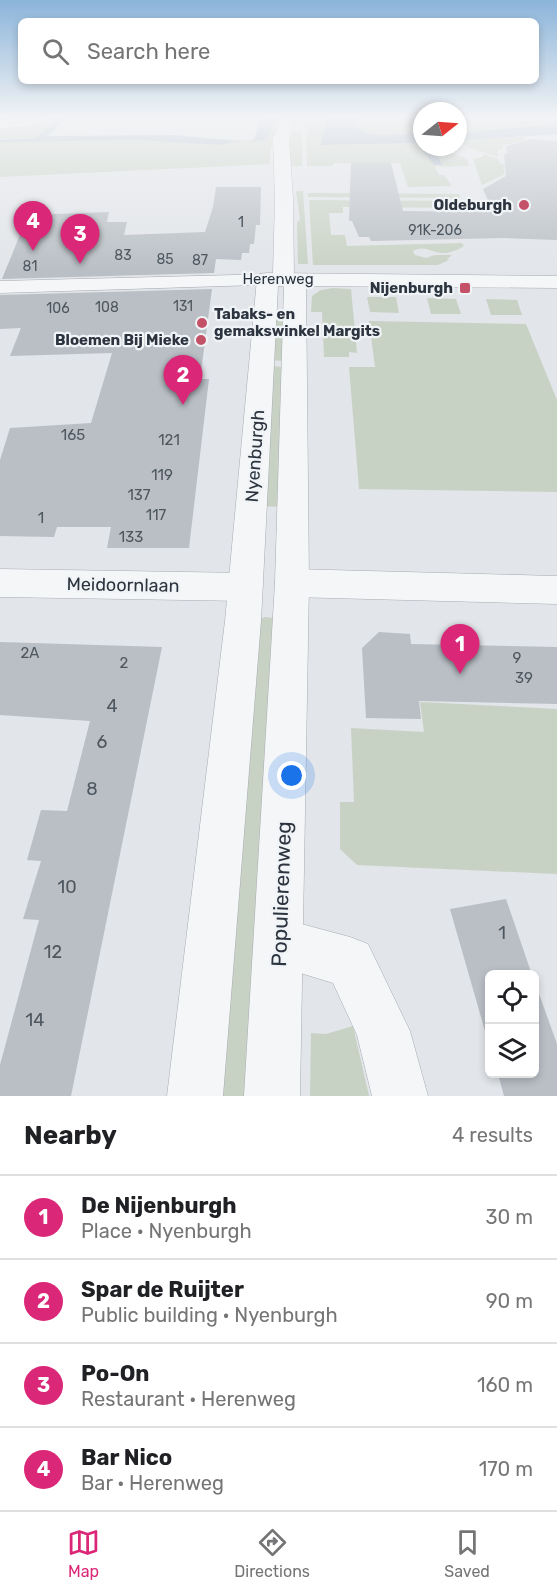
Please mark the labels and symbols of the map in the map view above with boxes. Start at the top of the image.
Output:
north arrow [413,102,467,156]
place label: Oldeburgh [434,196,512,214]
marker: Oldeburgh [517,198,531,212]
pin: 4 [14,202,52,251]
pin: 3 [60,214,100,264]
house number: 1 [238,214,244,231]
house number: 91K-206 [408,222,462,239]
house number: 83 [114,247,132,264]
house number: 85 [156,251,174,268]
house number: 87 [192,252,208,269]
house number: 81 [23,258,37,275]
street label: Herenweg [242,270,314,288]
place label: Nijenburgh [370,279,453,297]
marker: Nijenburgh [458,281,472,295]
house number: 131 [173,298,193,315]
house number: 108 [95,299,119,316]
house number: 106 [46,300,70,317]
place label: Tabaks- en gemakswinkel Margits [214,305,380,340]
marker: Tabaks- en gemakswinkel Margits [195,316,209,330]
place label: Bloemen Bij Mieke [55,331,189,349]
marker: Bloemen Bij Mieke [194,333,208,347]
pin: 2 [164,356,202,405]
street label: Nyenburgh [241,409,269,503]
house number: 165 [61,426,85,444]
house number: 121 [158,431,180,449]
house number: 119 [151,466,173,484]
house number: 137 [127,486,151,504]
house number: 117 [146,506,167,524]
house number: 1 [38,509,44,527]
house number: 133 [119,528,143,546]
street label: Meidoornlaan [66,573,180,597]
pin: 1 [440,624,480,674]
house number: 2A [21,644,39,662]
house number: 9 [513,649,522,667]
house number: 2 [120,654,129,672]
house number: 39 [515,669,533,687]
house number: 4 [106,695,118,717]
house number: 6 [97,731,108,753]
your location [277,761,306,790]
house number: 8 [86,778,98,800]
street label: Populierenweg [266,821,296,967]
house number: 10 [57,876,77,898]
house number: 1 [498,922,506,944]
house number: 12 [44,941,62,963]
house number: 14 [26,1009,44,1031]

